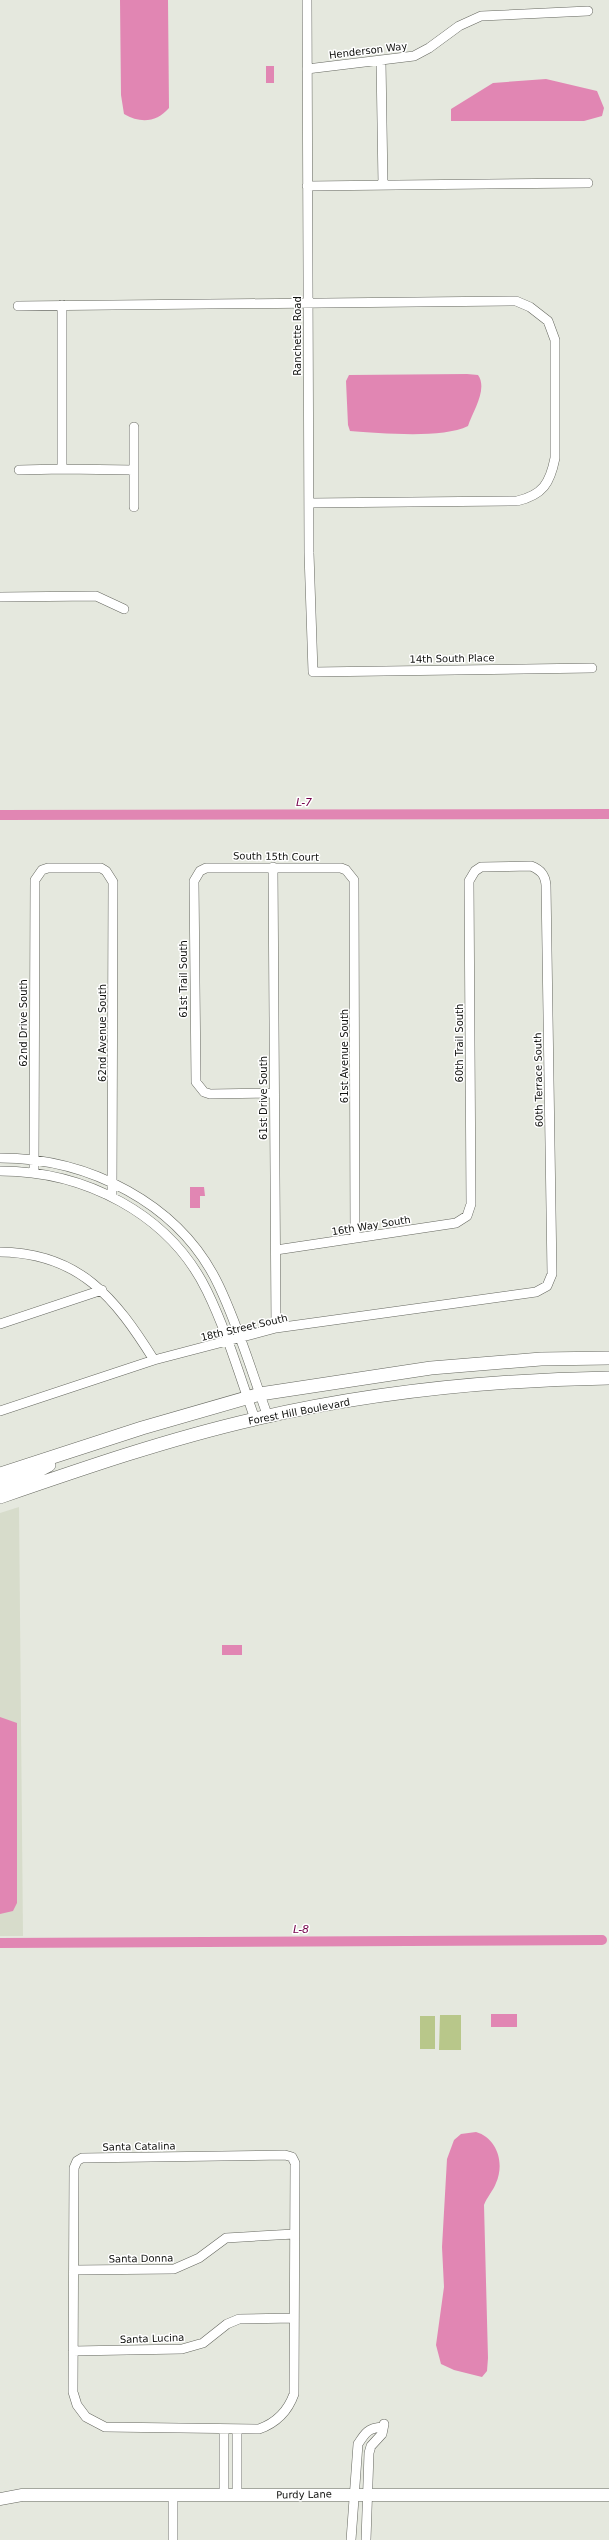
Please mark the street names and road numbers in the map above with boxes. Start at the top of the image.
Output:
street label: Henderson Way [328,40,408,61]
street label: Ranchette Road [292,296,303,376]
street label: 14th South Place [409,652,495,665]
street label: South 15th Court [233,850,319,863]
street label: 61st Trail South [178,940,189,1018]
street label: 62nd Drive South [18,979,29,1067]
street label: 62nd Avenue South [97,984,108,1082]
street label: 60th Trail South [454,1004,465,1082]
street label: 61st Avenue South [339,1009,350,1103]
street label: 60th Terrace South [532,1033,545,1127]
street label: 61st Drive South [258,1056,269,1140]
street label: 16th Way South [331,1214,411,1237]
street label: 18th Street South [200,1312,289,1343]
street label: Forest Hill Boulevard [247,1396,351,1427]
street label: Santa Catalina [102,2140,176,2153]
street label: Santa Donna [109,2252,173,2265]
street label: Santa Lucina [120,2332,184,2345]
street label: Purdy Lane [276,2489,332,2500]

